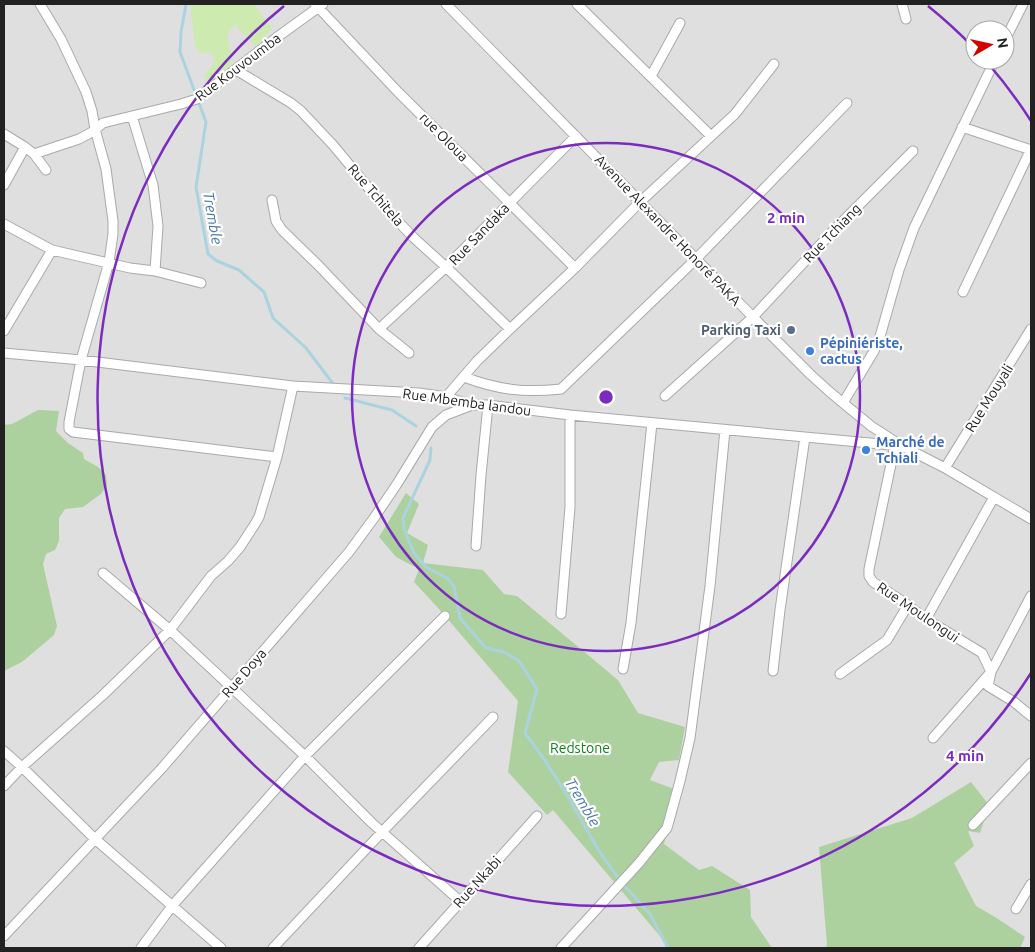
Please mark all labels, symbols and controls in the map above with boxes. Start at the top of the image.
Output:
north arrow [965,20,1015,70]
street label: Rue Kouvoumba [192,30,284,104]
text: N [994,37,1012,49]
street label: rue Oloua [416,109,472,165]
street label: Avenue Alexandre Honoré PAKA [592,151,744,309]
street label: Rue Tchitela [345,161,407,229]
water label: Tremble [200,190,226,246]
street label: Rue Sandaka [446,200,512,268]
street label: Rue Tchiang [800,200,864,266]
text: 2 min [767,209,805,226]
place label: Parking Taxi [701,322,781,338]
marker: Parking Taxi [785,324,797,336]
place label: Pépiniériste, cactus [820,335,903,367]
marker: Pépiniériste, cactus [804,345,816,357]
street label: Rue Mouyali [962,361,1016,435]
street label: Rue Mbemba landou [402,385,532,419]
centre of rings [597,388,615,406]
place label: Marché de Tchiali [876,434,945,466]
marker: Marché de Tchiali [860,444,872,456]
street label: Rue Moulongui [874,579,962,645]
street label: Rue Doya [218,645,270,701]
park label: Redstone [550,740,610,756]
text: 4 min [946,747,984,764]
water label: Tremble [562,775,604,830]
street label: Rue Nkabi [450,853,504,911]

